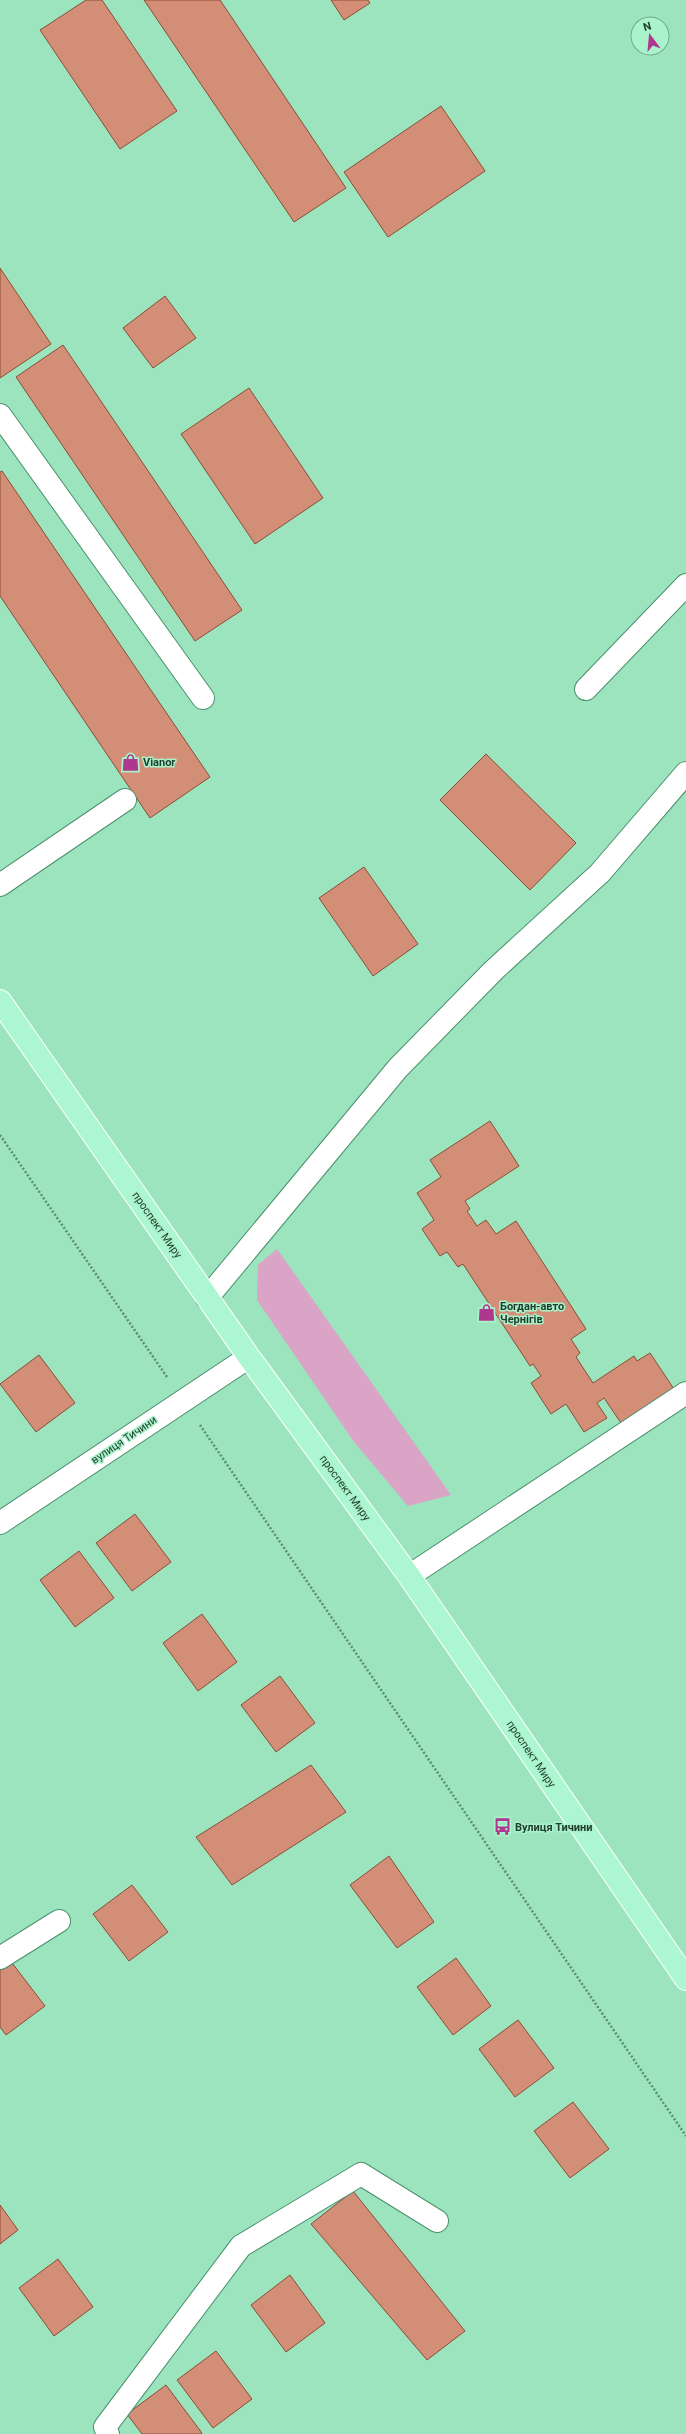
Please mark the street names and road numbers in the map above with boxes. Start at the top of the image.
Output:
street label: проспект Миру [129,1189,185,1261]
street label: вулиця Тичини [89,1413,159,1467]
street label: проспект Миру [317,1453,374,1524]
street label: проспект Миру [504,1718,559,1791]

